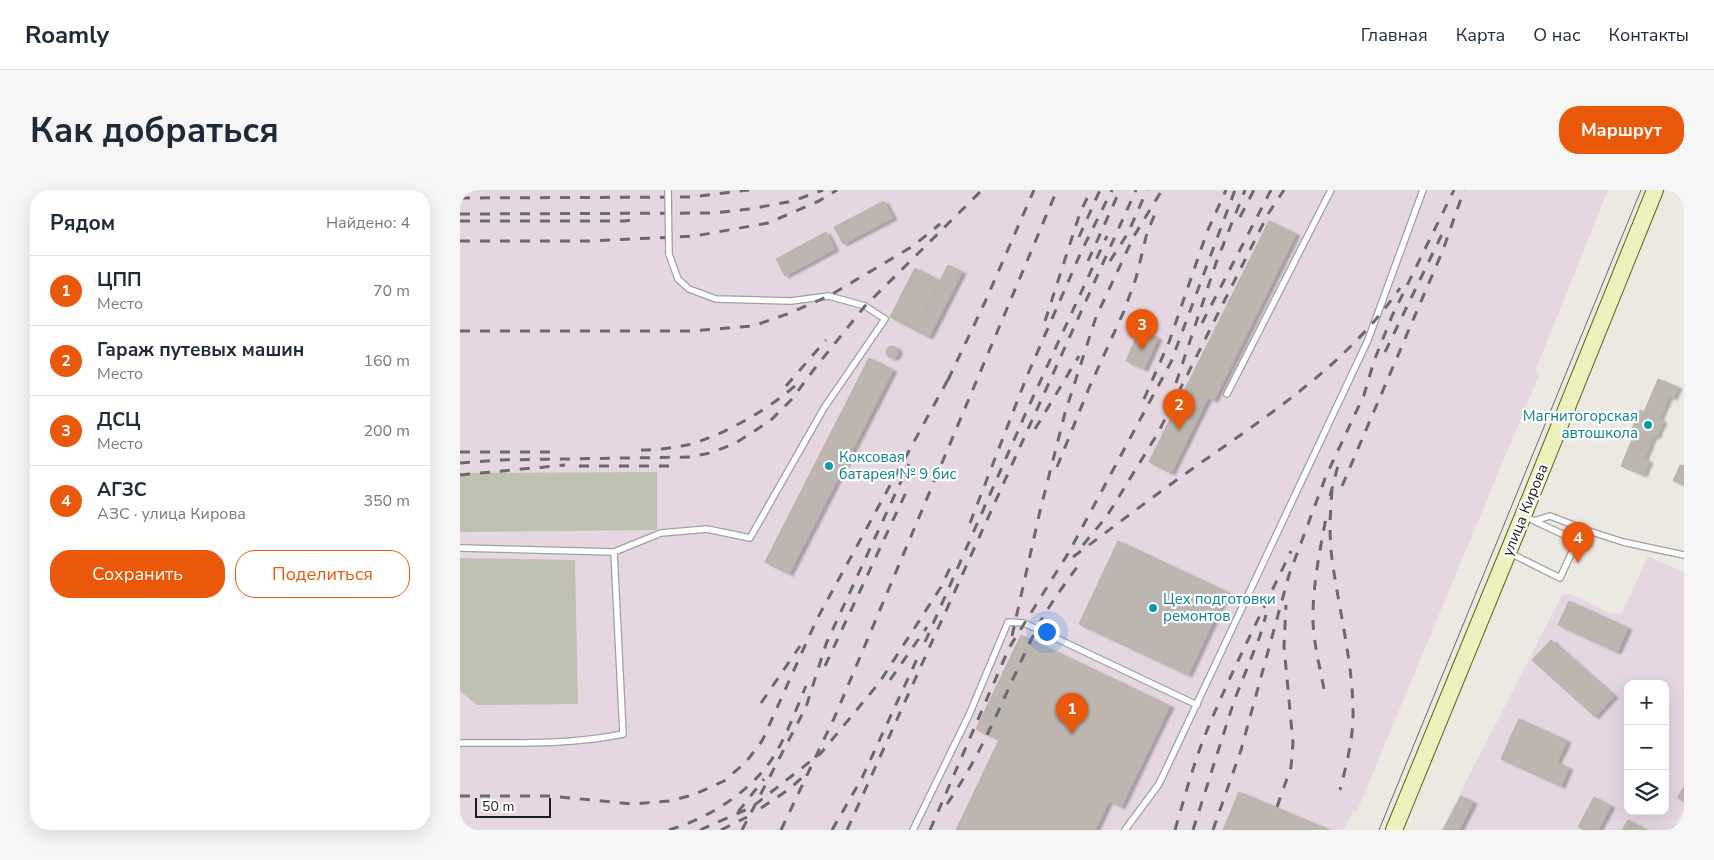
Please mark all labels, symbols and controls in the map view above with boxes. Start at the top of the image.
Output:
text: Roamly [25,19,109,51]
text: Главная [1361,23,1428,47]
text: Карта [1456,23,1505,47]
text: О нас [1533,23,1581,47]
text: Контакты [1609,23,1689,47]
button: Маршрут [1559,106,1684,154]
text: Как добраться [30,107,279,154]
text: Рядом [50,209,115,237]
text: Найдено: 4 [326,212,410,234]
text: ЦПП [97,267,142,293]
text: 1 [61,280,71,302]
text: 70 m [373,280,410,302]
text: Место [97,293,143,315]
pin: 3 [1126,309,1158,350]
text: Гараж путевых машин [97,337,304,363]
text: 2 [61,350,71,372]
text: 160 m [363,350,410,372]
text: Место [97,363,143,385]
pin: 2 [1163,389,1195,430]
place label: Магнитогорская автошкола [1523,406,1638,443]
text: ДСЦ [97,407,141,433]
marker: Магнитогорская автошкола [1642,419,1654,431]
text: 3 [61,420,71,442]
text: 200 m [363,420,410,442]
text: Место [97,433,143,455]
place label: Коксовая батарея № 9 бис [839,447,957,484]
marker: Коксовая батарея № 9 бис [823,460,835,472]
street label: улица Кирова [1497,461,1553,559]
text: АГЗС [97,477,147,503]
text: 4 [61,490,71,512]
text: 350 m [363,490,410,512]
text: АЗС · улица Кирова [97,503,246,525]
pin: 4 [1562,522,1594,563]
button: Сохранить [50,550,225,598]
button: Поделиться [235,550,410,598]
place label: Цех подготовки ремонтов [1163,589,1276,626]
marker: Цех подготовки ремонтов [1147,602,1159,614]
your location [1034,619,1060,645]
map controls [1624,680,1669,815]
button: + [1624,680,1669,725]
pin: 1 [1056,693,1088,734]
button: − [1624,725,1669,770]
button: layers [1624,770,1669,815]
scale bar [475,795,551,818]
text: 50 m [482,797,514,816]

